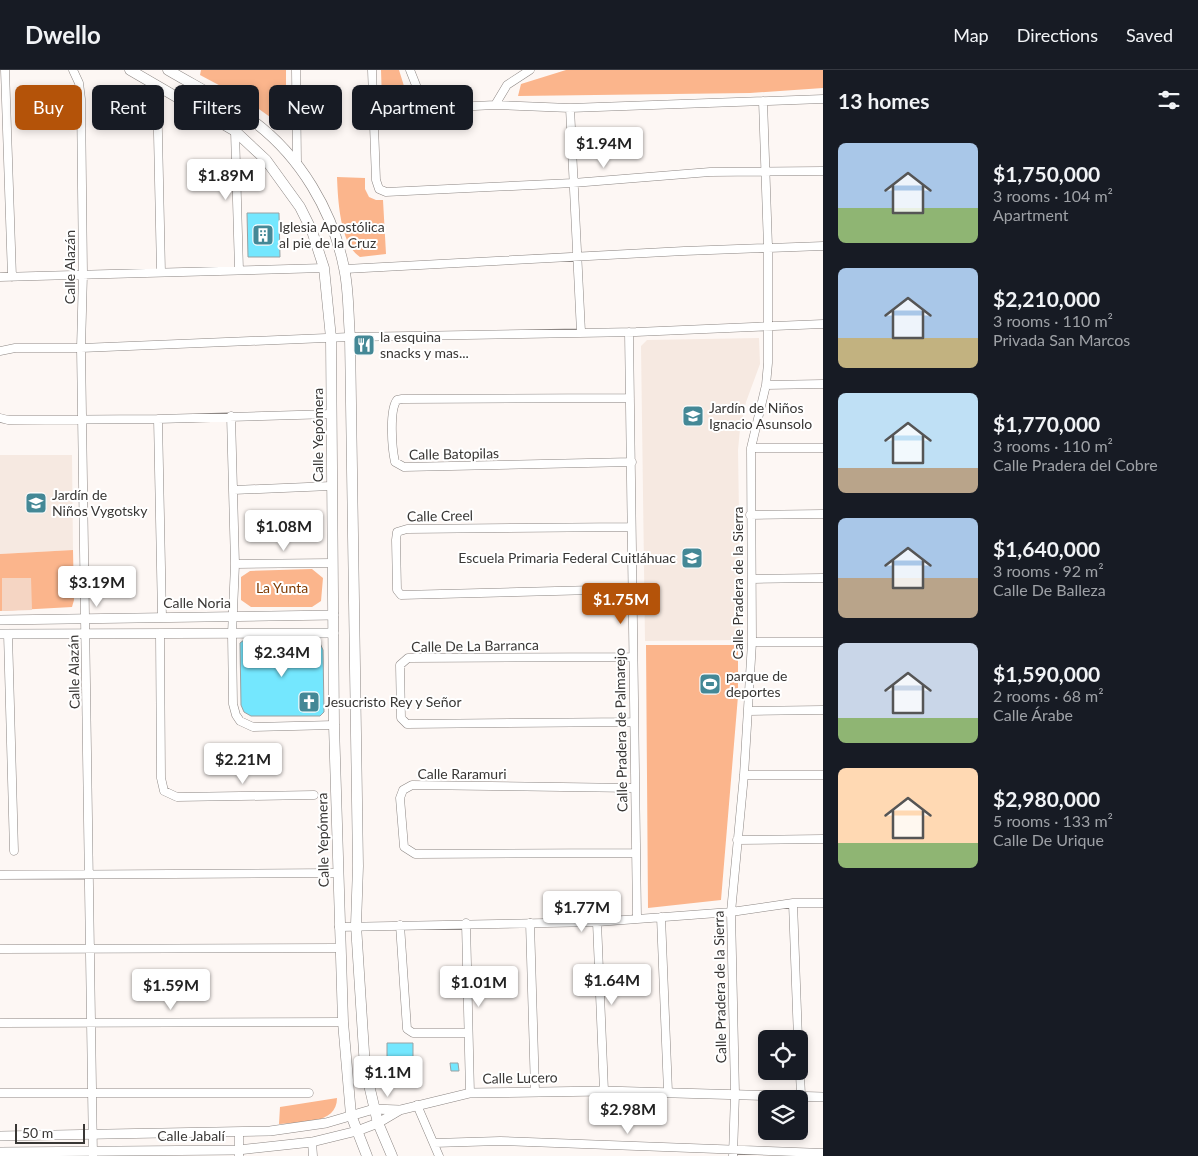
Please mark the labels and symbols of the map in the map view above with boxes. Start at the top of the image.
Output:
pin: $1.94M [563,126,645,169]
pin: $1.89M [185,158,267,201]
place label: Iglesia Apostólica al pie de la Cruz [279,218,385,251]
building icon: Iglesia Apostólica al pie de la Cruz [251,223,275,247]
street label: Calle Alazán [61,230,78,304]
place label: la esquina snacks y mas... [380,328,469,361]
restaurant icon: la esquina snacks y mas... [352,333,376,357]
street label: Calle Yepómera [309,388,326,482]
place label: Jardín de Niños Ignacio Asunsolo [709,399,812,432]
school or university icon: Jardín de Niños Ignacio Asunsolo [681,404,705,428]
street label: Calle Batopilas [409,444,499,463]
place label: Jardín de Niños Vygotsky [52,486,148,519]
school or university icon: Jardín de Niños Vygotsky [24,491,48,515]
street label: Calle Creel [407,506,473,525]
street label: Calle Pradera de la Sierra [729,507,746,659]
pin: $1.08M [243,510,325,552]
school or university icon: Escuela Primaria Federal Cuitláhuac [680,546,704,570]
place label: Escuela Primaria Federal Cuitláhuac [458,549,676,566]
pin: $3.19M [56,566,138,608]
park label: La Yunta [256,579,308,596]
pin: $1.75M [580,582,662,625]
street label: Calle Noria [163,594,231,611]
street label: Calle Alazán [64,635,83,709]
pin: $2.34M [241,636,323,678]
street label: Calle De La Barranca [411,636,539,655]
street label: Calle Pradera de Palmarejo [611,648,630,812]
place label: parque de deportes [726,667,787,700]
sports icon: parque de deportes [698,672,722,696]
church icon: Jesucristo Rey y Señor [297,690,321,714]
place label: Jesucristo Rey y Señor [325,693,462,710]
pin: $2.21M [202,742,284,785]
street label: Calle Raramuri [417,765,507,782]
street label: Calle Yepómera [313,793,332,887]
pin: $1.77M [541,890,623,933]
street label: Calle Pradera de la Sierra [710,910,729,1064]
pin: $1.64M [571,964,653,1006]
pin: $1.01M [438,966,520,1008]
pin: $1.59M [130,968,212,1011]
pin: $1.1M [353,1056,423,1098]
street label: Calle Lucero [482,1068,558,1087]
pin: $2.98M [587,1092,669,1135]
scale bar [15,1121,85,1144]
street label: Calle Jabalí [157,1127,225,1144]

